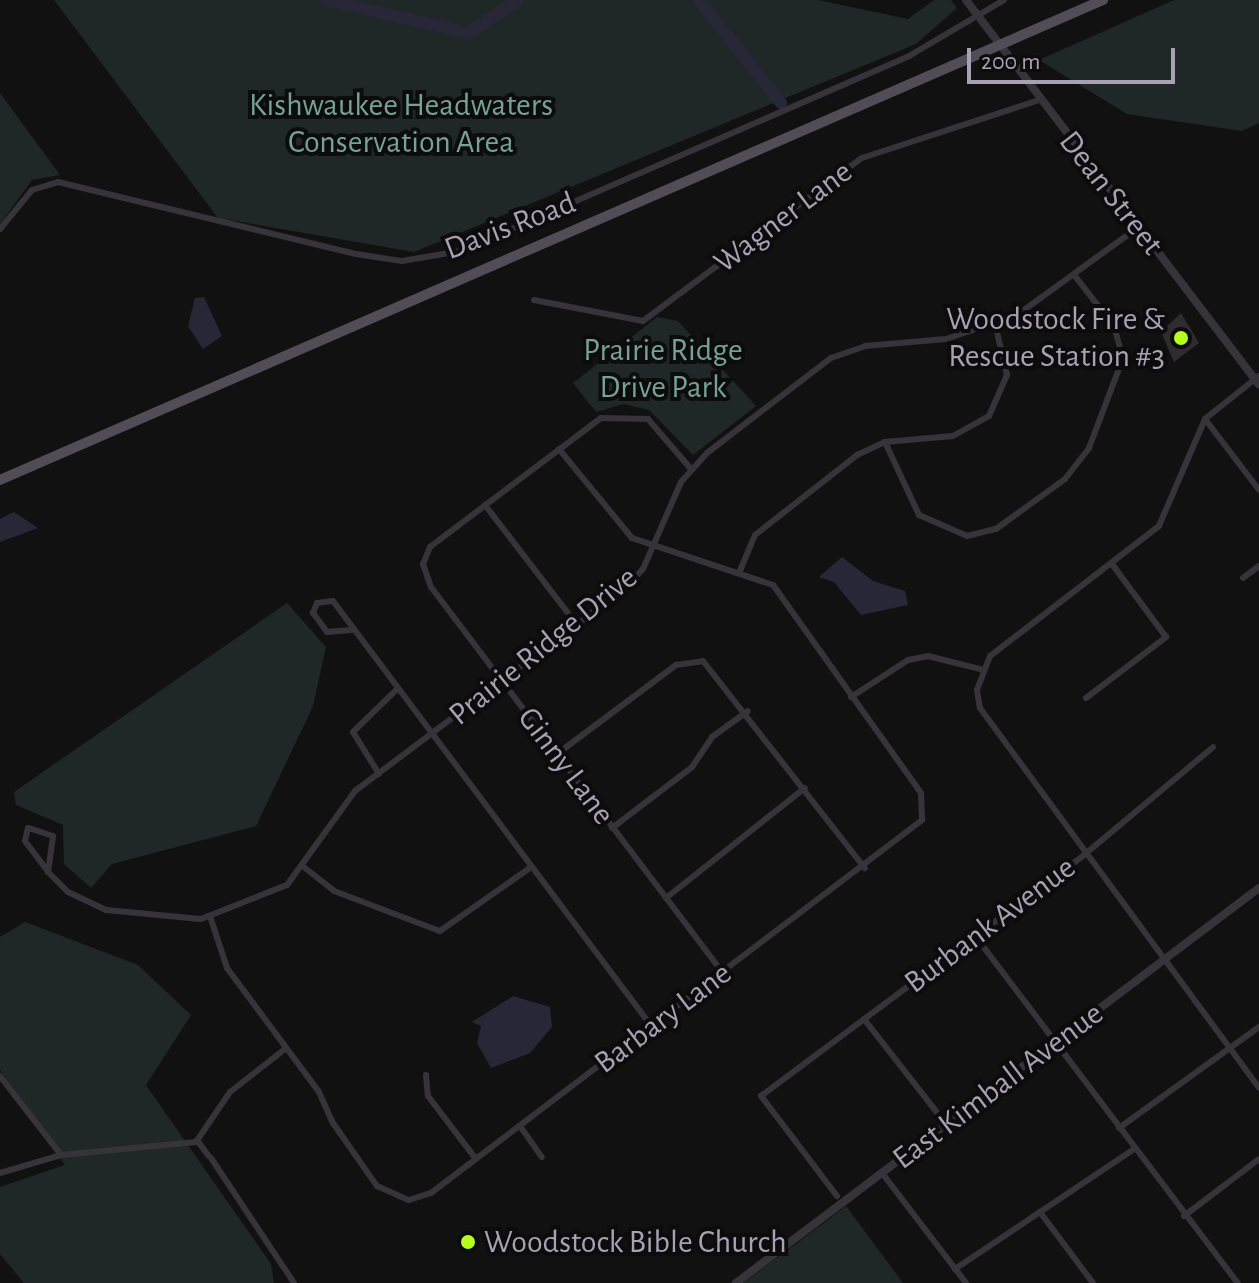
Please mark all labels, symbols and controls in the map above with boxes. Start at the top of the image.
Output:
scale bar [971,32,1179,82]
text: 200 m [981,50,1040,74]
park label: Kishwaukee Headwaters Conservation Area [249,87,553,162]
street label: Dean Street [1051,123,1171,263]
street label: Wagner Lane [706,153,860,281]
street label: Davis Road [439,184,581,268]
place label: Woodstock Fire & Rescue Station #3 [946,301,1165,376]
marker: Woodstock Fire & Rescue Station #3 [1172,329,1190,347]
park label: Prairie Ridge Drive Park [583,332,743,407]
street label: Prairie Ridge Drive [441,558,645,734]
street label: Ginny Lane [509,700,623,832]
street label: Burbank Avenue [897,848,1083,1002]
street label: Barbary Lane [587,954,739,1082]
street label: East Kimball Avenue [885,994,1111,1178]
place label: Woodstock Bible Church [484,1223,787,1261]
marker: Woodstock Bible Church [459,1233,477,1251]

